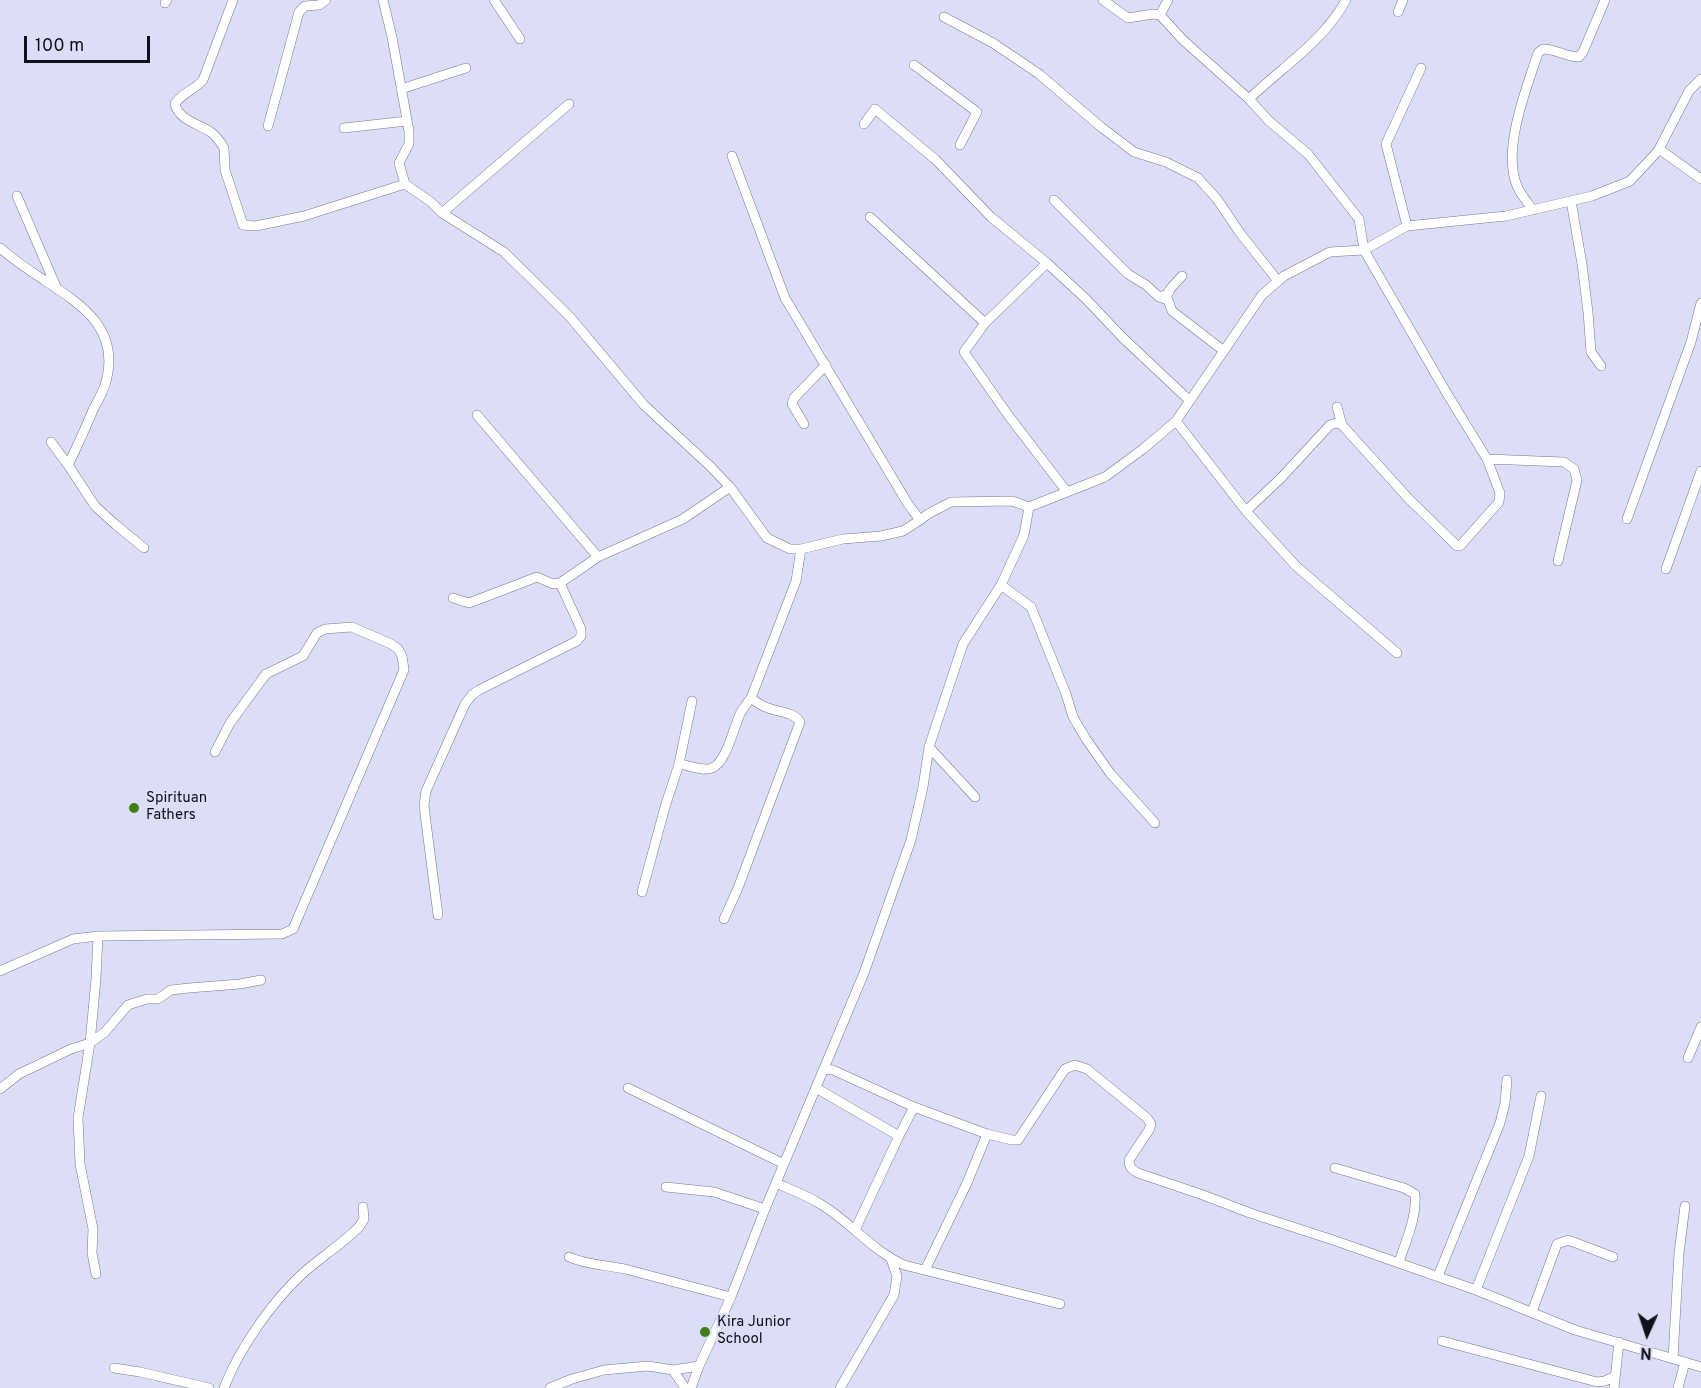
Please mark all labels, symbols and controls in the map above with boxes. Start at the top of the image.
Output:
scale bar [27,24,153,62]
text: 100 m [35,35,84,58]
place label: Spirituan Fathers [146,790,207,825]
marker: Spirituan Fathers [127,801,141,815]
north arrow [1617,1304,1677,1364]
place label: Kira Junior School [717,1314,791,1349]
marker: Kira Junior School [698,1325,712,1339]
text: N [1640,1342,1652,1362]

